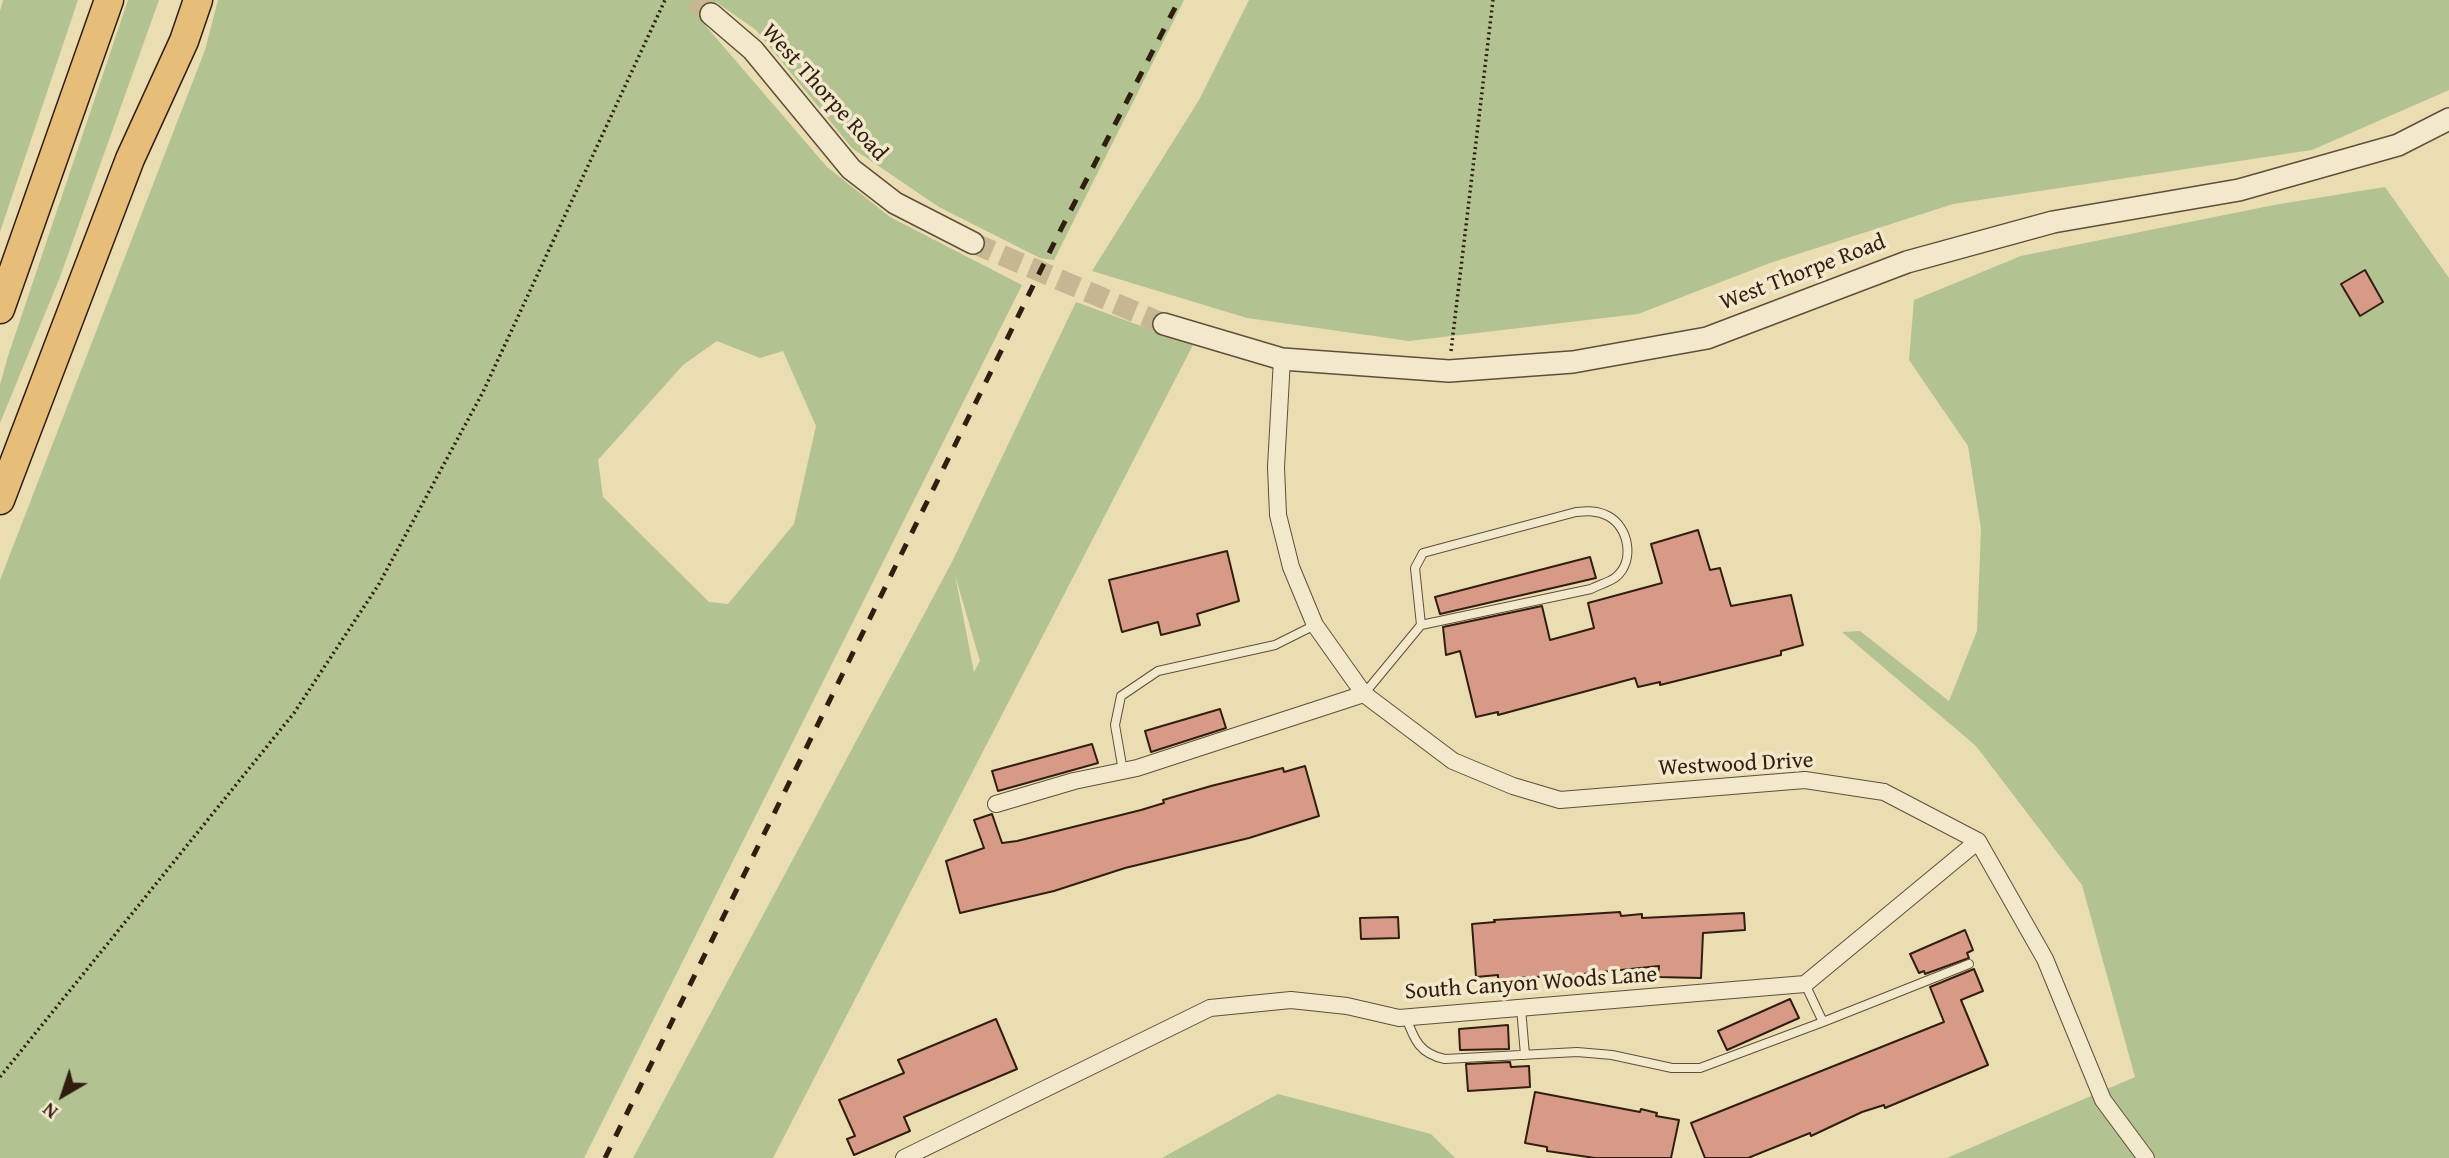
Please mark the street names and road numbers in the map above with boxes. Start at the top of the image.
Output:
street label: West Thorpe Road [755,19,893,167]
street label: West Thorpe Road [1716,229,1890,317]
street label: Westwood Drive [1658,747,1814,783]
street label: South Canyon Woods Lane [1404,961,1658,1007]

